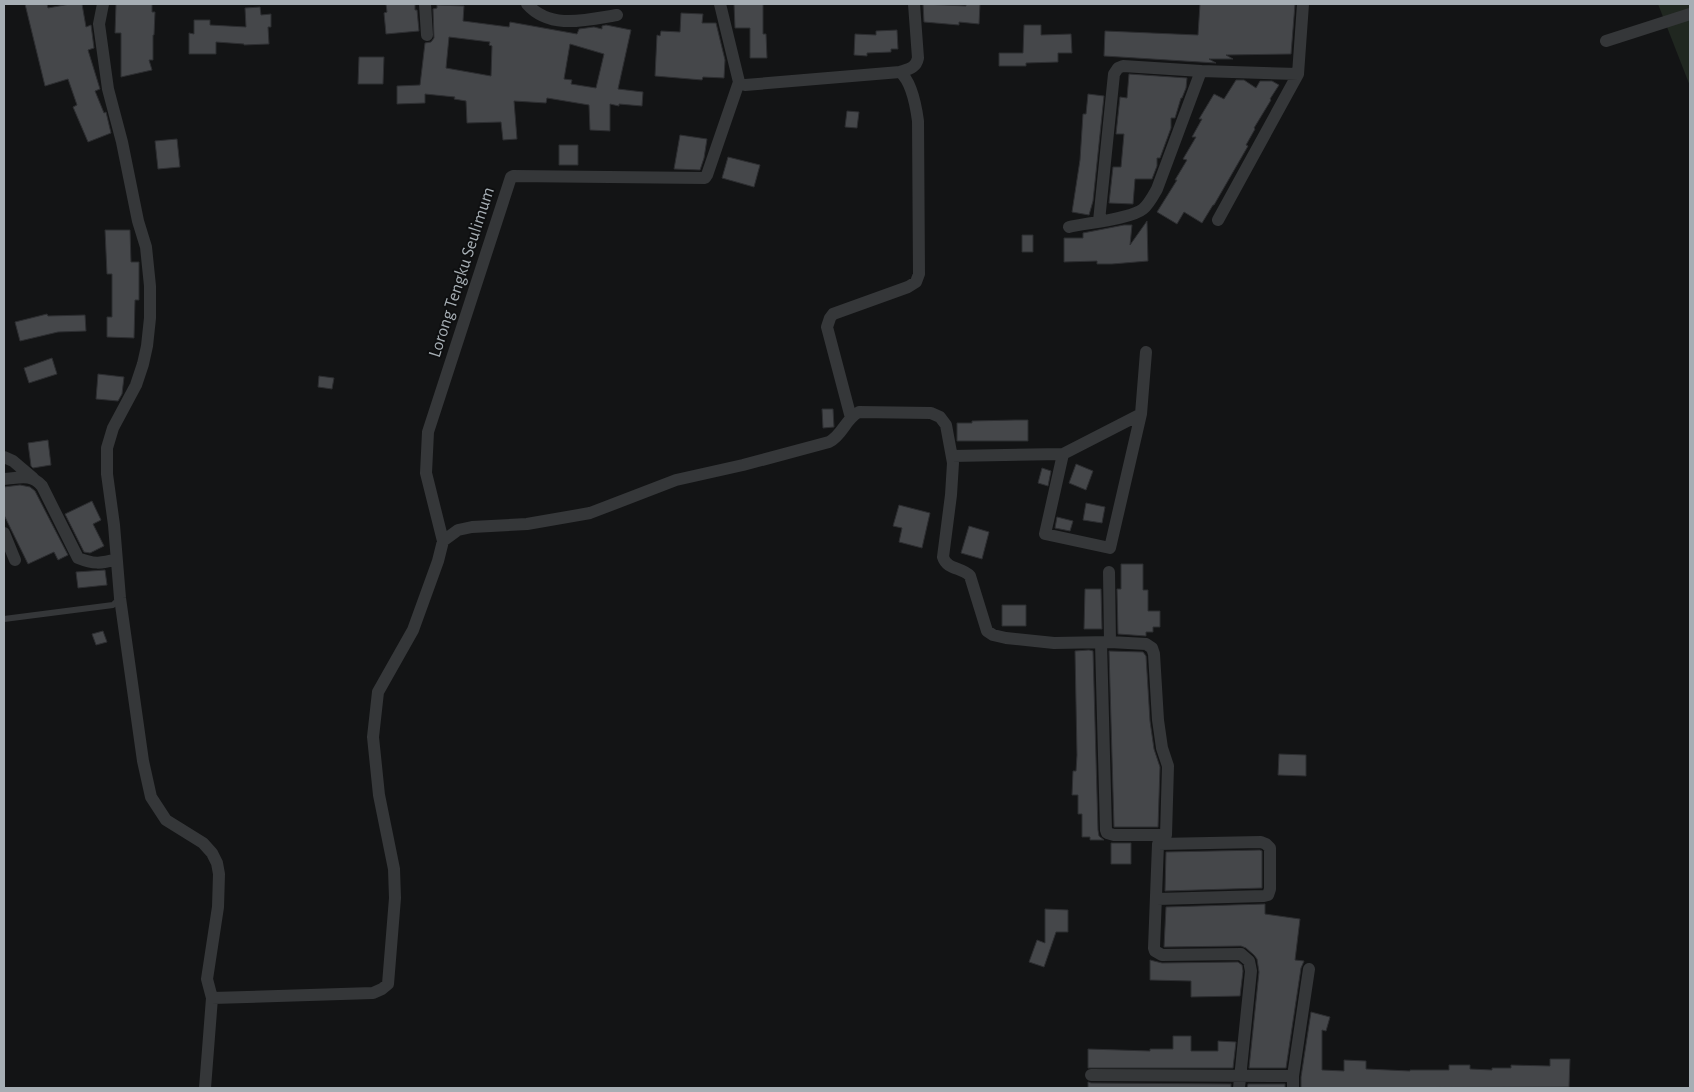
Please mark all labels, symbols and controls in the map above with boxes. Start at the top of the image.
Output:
street label: Lorong Tengku Seulimum [426,185,498,360]

